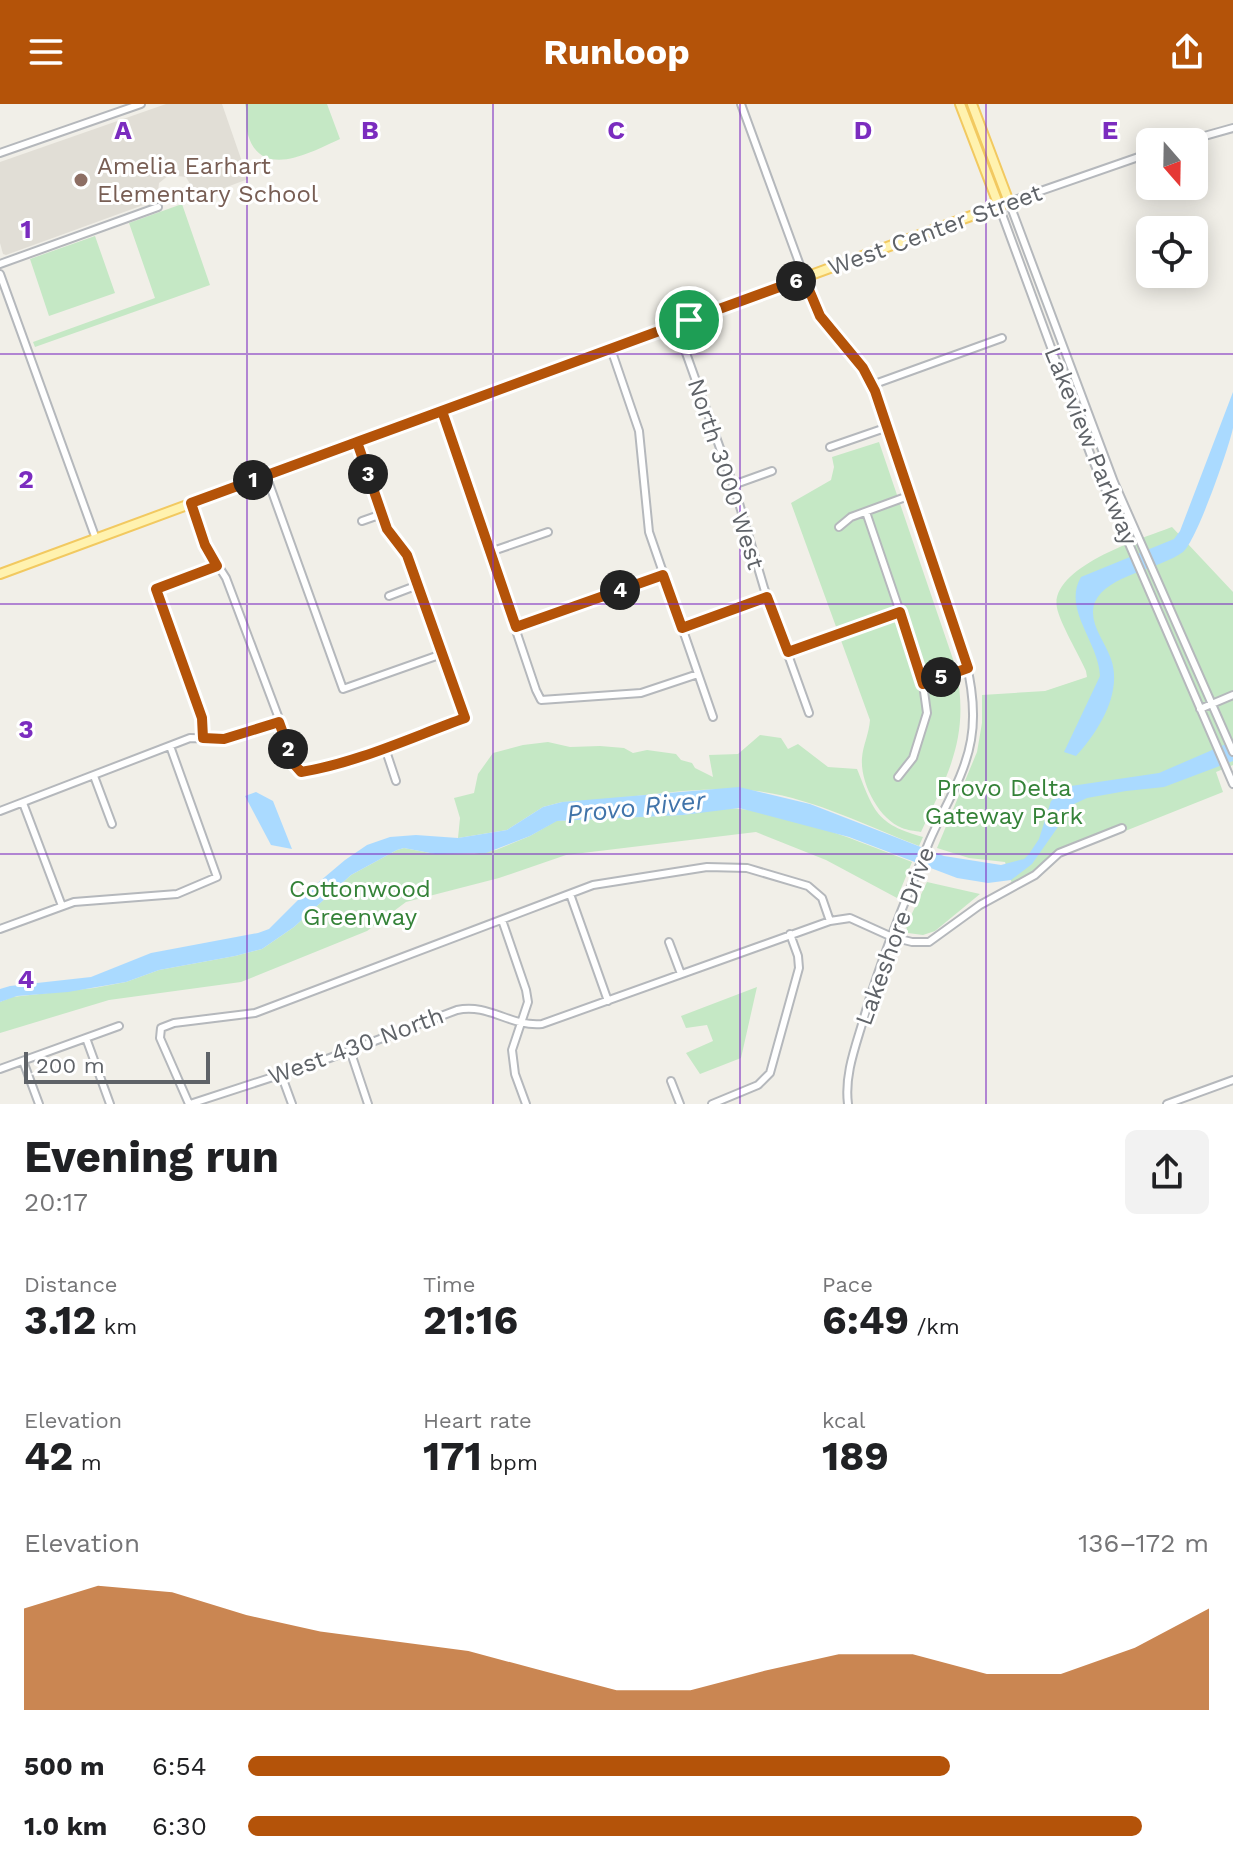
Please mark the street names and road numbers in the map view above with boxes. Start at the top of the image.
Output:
street label: West Center Street [824,178,1046,282]
street label: Lakeview Parkway [1038,343,1144,550]
street label: North 3000 West [682,375,770,573]
street label: Lakeshore Drive [850,843,940,1029]
street label: West 430 North [264,1001,448,1091]

